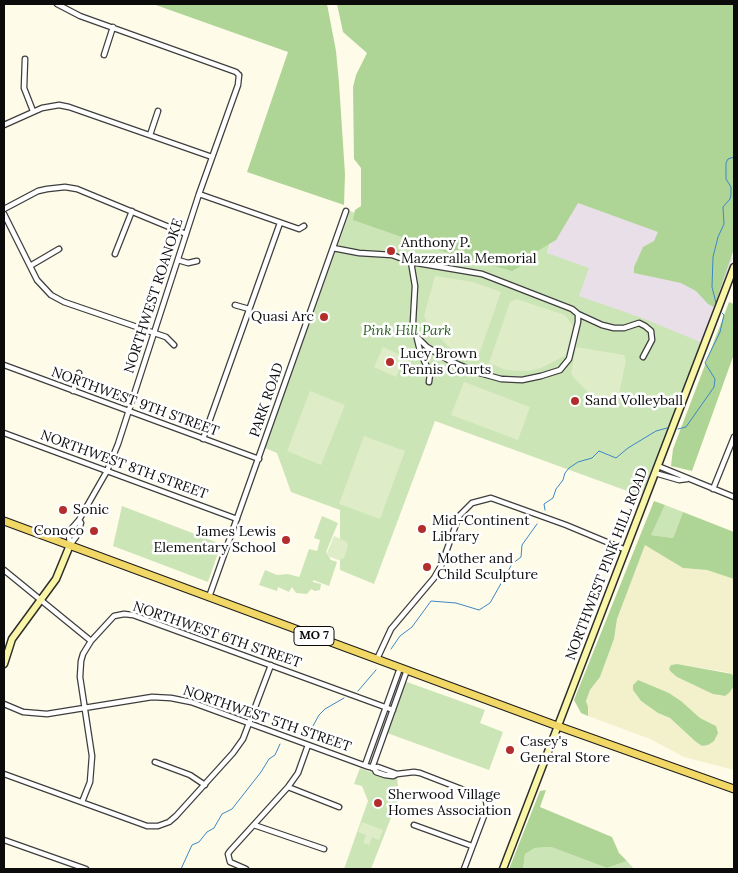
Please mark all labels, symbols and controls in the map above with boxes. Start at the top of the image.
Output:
street label: NORTHWEST ROANOKE [121,216,187,376]
place label: Anthony P. Mazzeralla Memorial [401,235,537,268]
marker: Anthony P. Mazzeralla Memorial [385,245,397,257]
place label: Quasi Arc [251,309,314,325]
marker: Quasi Arc [318,311,330,323]
park label: Pink Hill Park [363,323,451,339]
place label: Lucy Brown Tennis Courts [400,346,491,378]
marker: Lucy Brown Tennis Courts [384,356,396,368]
street label: PARK ROAD [246,361,288,439]
street label: NORTHWEST 9TH STREET [49,364,221,440]
place label: Sand Volleyball [585,393,683,409]
marker: Sand Volleyball [569,395,581,407]
street label: NORTHWEST 8TH STREET [38,427,210,503]
street label: NORTHWEST PINK HILL ROAD [562,465,652,663]
place label: Sonic [73,502,109,518]
marker: Sonic [57,504,69,516]
place label: Mid-Continent Library [432,513,530,546]
place label: Conoco [34,523,84,539]
marker: Mid-Continent Library [416,523,428,535]
place label: James Lewis Elementary School [153,524,276,556]
marker: Conoco [88,525,100,537]
marker: James Lewis Elementary School [280,534,292,546]
place label: Mother and Child Sculpture [437,551,538,584]
marker: Mother and Child Sculpture [421,561,433,573]
street label: NORTHWEST 6TH STREET [130,598,304,672]
road number: MO 7 [294,626,334,646]
street label: NORTHWEST 5TH STREET [181,682,353,756]
place label: Casey's General Store [520,734,610,766]
marker: Casey's General Store [504,744,516,756]
place label: Sherwood Village Homes Association [388,787,512,820]
marker: Sherwood Village Homes Association [372,797,384,809]

